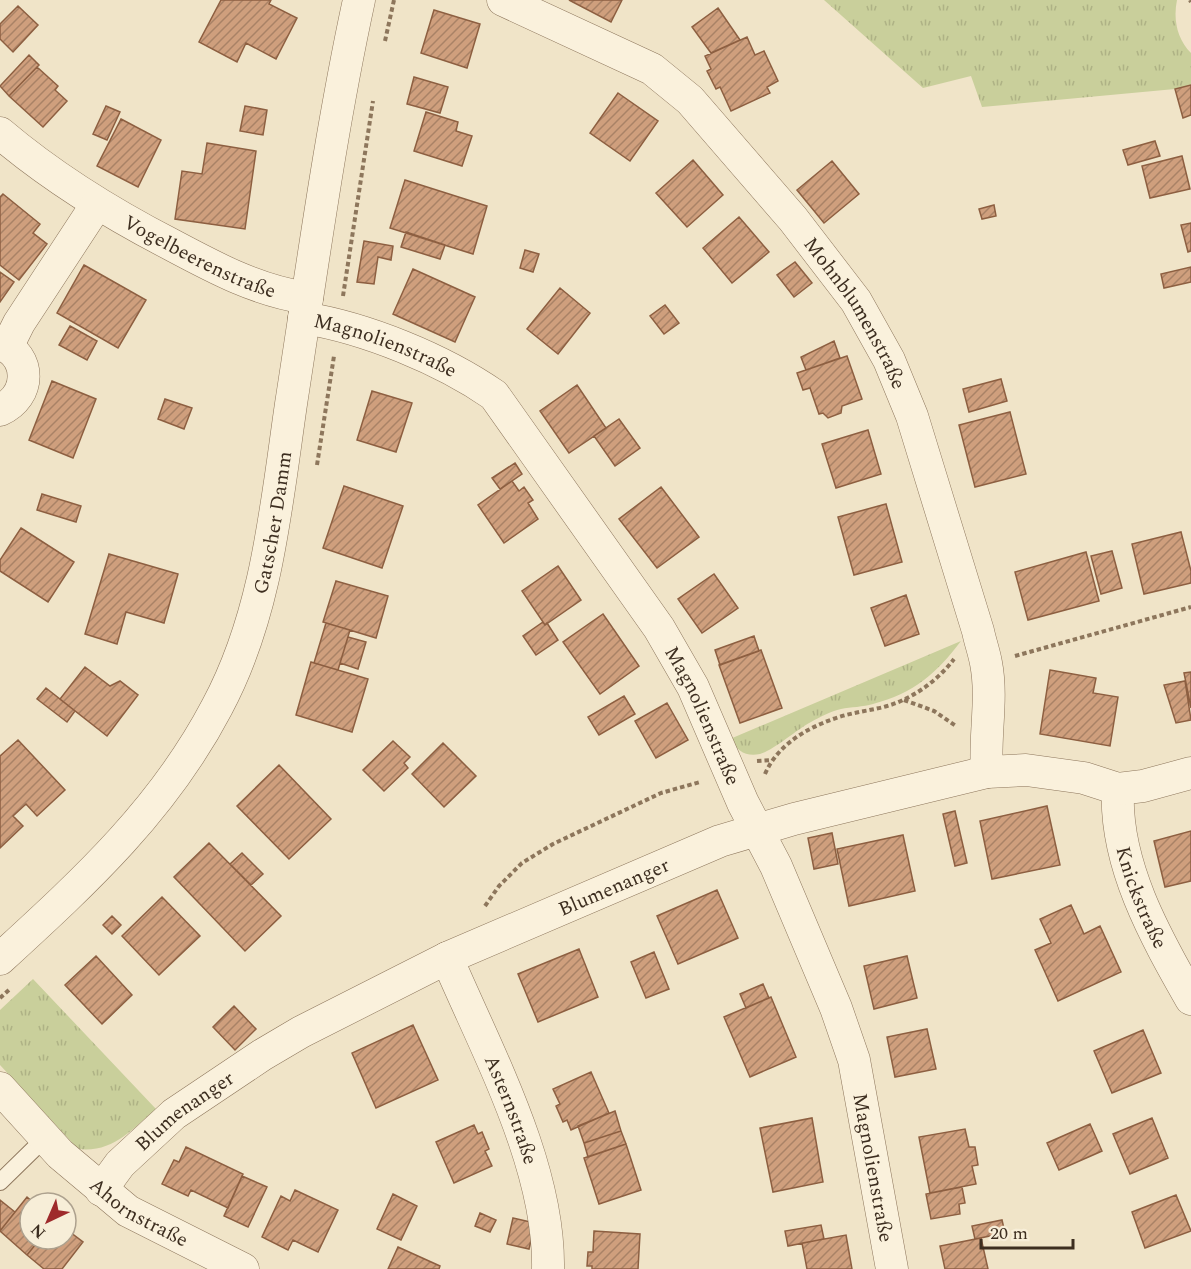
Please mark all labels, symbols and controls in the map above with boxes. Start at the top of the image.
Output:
street label: Vogelbeerenstraße [118,208,279,307]
street label: Mohnblumenstraße [796,231,913,394]
street label: Magnolienstraße [311,306,462,386]
street label: Gatscher Damm [246,449,300,597]
street label: Magnolienstraße [656,641,748,790]
street label: Knickstraße [1108,843,1175,954]
street label: Blumenanger [554,850,674,925]
street label: Asternstraße [476,1051,545,1168]
street label: Blumenanger [129,1064,241,1159]
street label: Magnolienstraße [844,1091,901,1245]
street label: Ahornstraße [82,1171,193,1255]
north arrow [18,1191,78,1251]
scale bar [981,1212,1072,1250]
text: N [25,1218,51,1244]
text: 20 m [990,1220,1028,1247]

